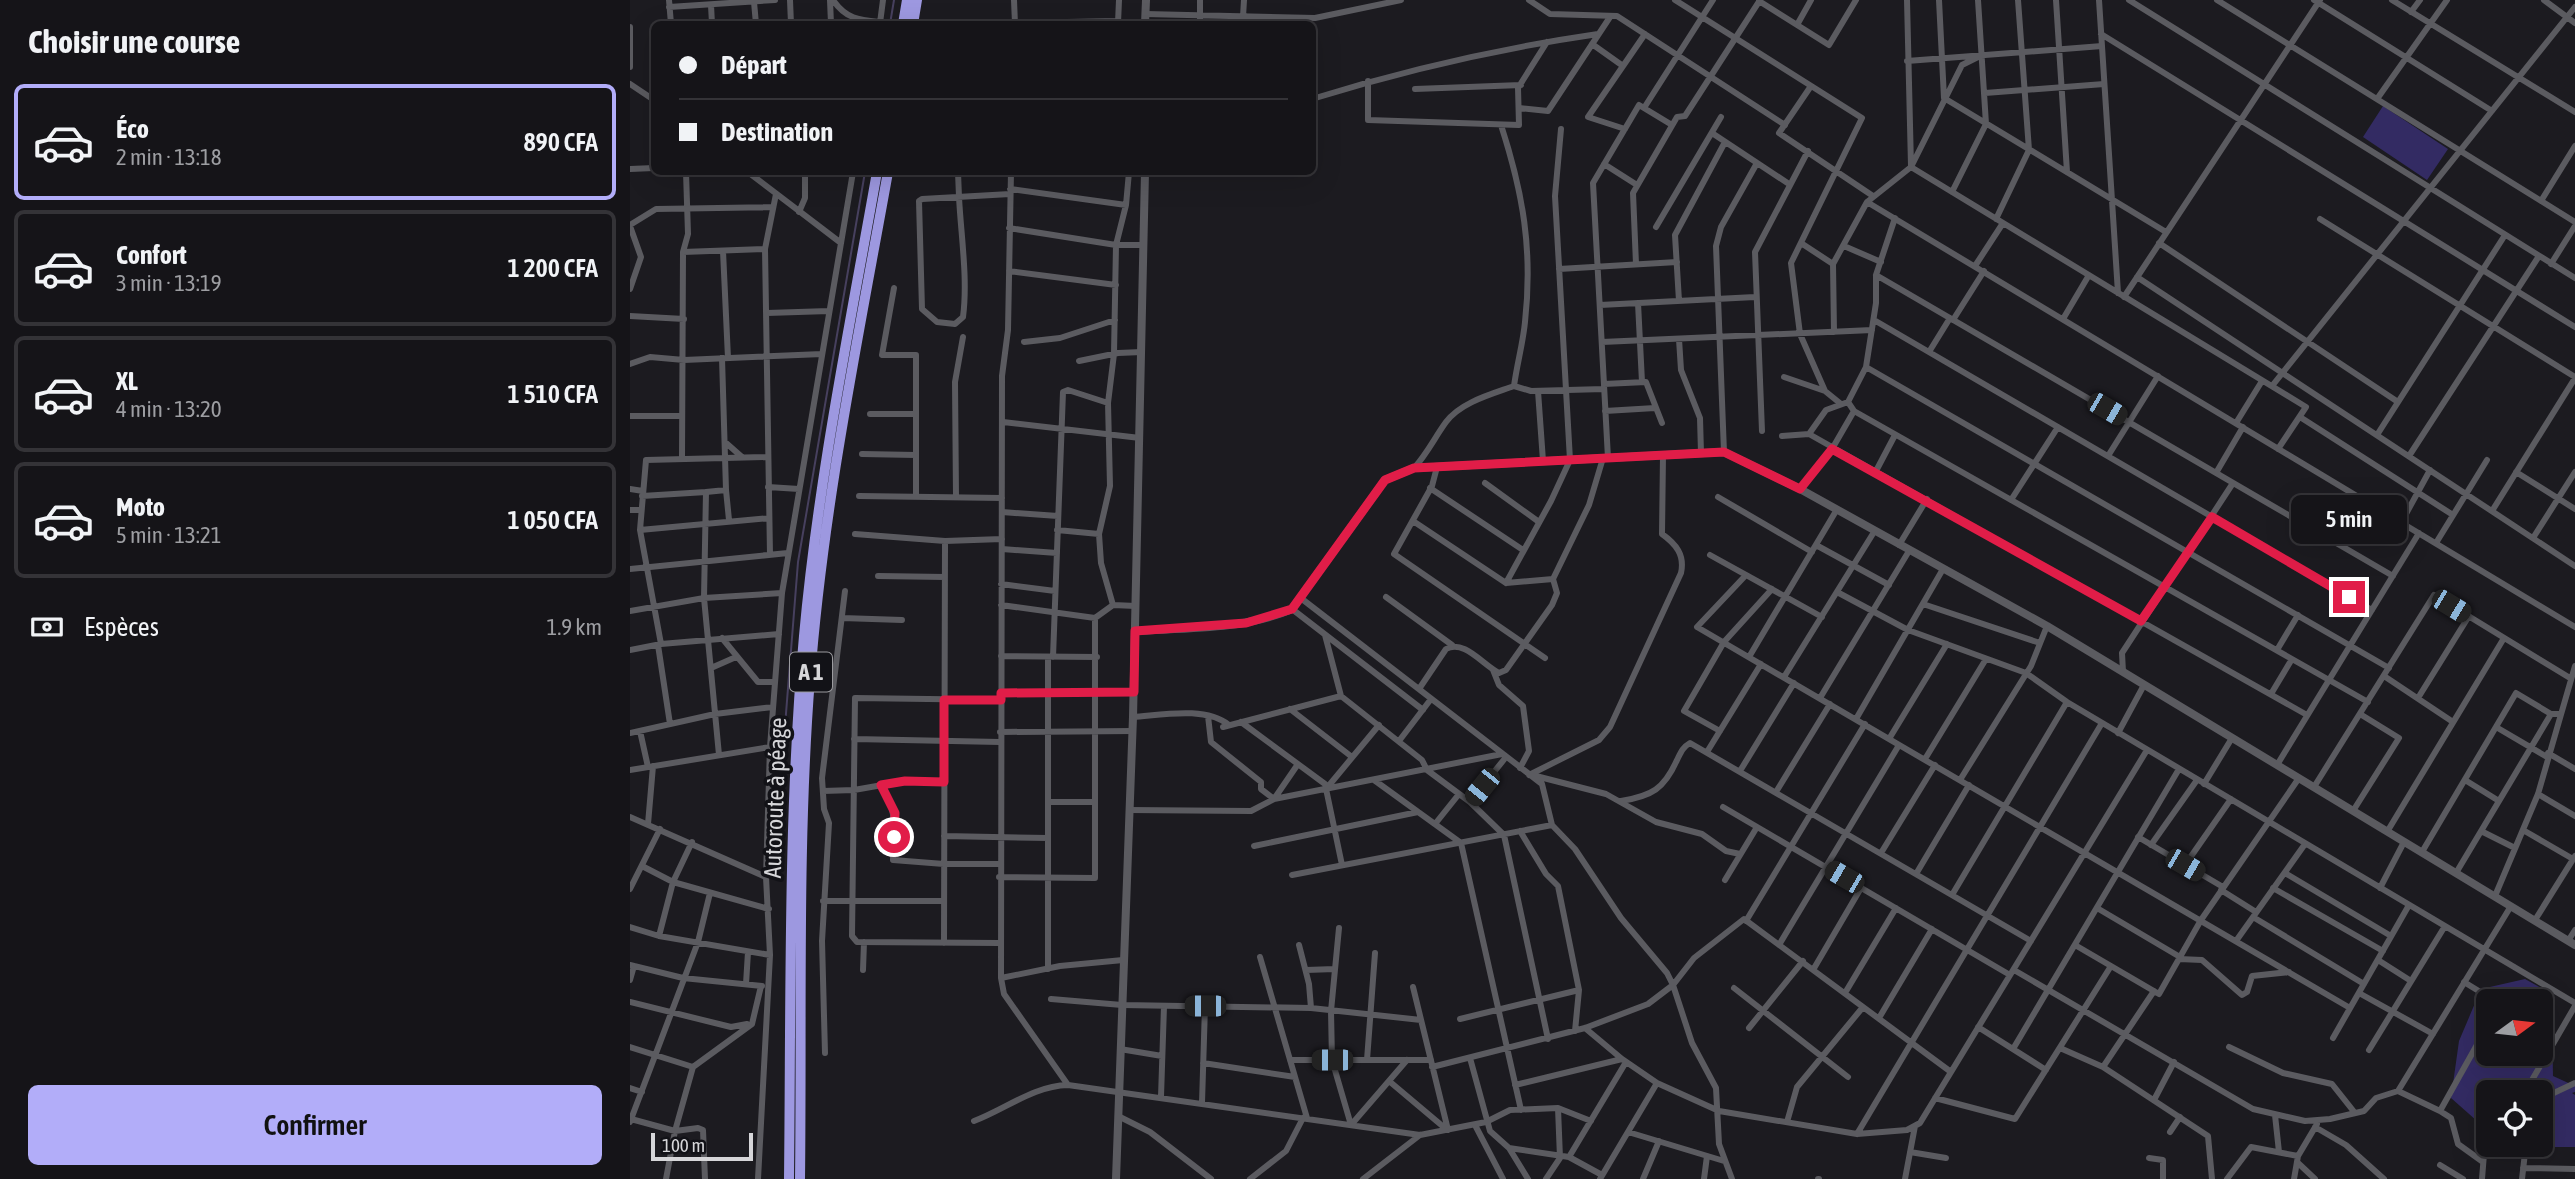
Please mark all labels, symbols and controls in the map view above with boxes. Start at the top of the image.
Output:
text: Choisir une course [28,23,240,60]
text: Départ [721,50,787,80]
icon: car [32,111,95,174]
text: Éco [116,114,149,144]
text: Destination [721,117,833,147]
text: 890 CFA [523,127,598,157]
text: 2 min · 13:18 [116,144,222,170]
icon: car [32,237,95,300]
text: Confort [116,240,187,270]
text: 1 200 CFA [508,253,598,283]
text: 3 min · 13:19 [116,270,222,296]
icon: car [32,363,95,426]
text: XL [116,366,138,396]
text: 1 510 CFA [508,379,598,409]
car [2084,389,2131,429]
text: 4 min · 13:20 [116,396,222,422]
icon: car [32,489,95,552]
text: Moto [116,492,165,522]
callout: 5 min [2291,496,2407,544]
text: 1 050 CFA [508,505,598,535]
text: 5 min [2326,506,2372,532]
text: 5 min · 13:21 [116,522,222,548]
route end [2333,581,2365,613]
car [2428,586,2475,626]
icon: cash [28,608,66,646]
text: Espèces [84,612,159,642]
text: 1.9 km [546,614,602,640]
road number: A 1 [790,652,832,692]
street label: Autoroute à péage [759,717,791,879]
car [1461,764,1504,810]
route start [878,821,910,853]
car [2162,845,2209,885]
car [1821,857,1868,897]
north arrow [2476,989,2553,1066]
map controls [2476,989,2553,1157]
car [1185,996,1227,1017]
car [1312,1050,1354,1071]
button: locate [2476,1080,2553,1157]
button: Confirmer [28,1085,602,1165]
scale bar [651,1130,752,1162]
text: 100 m [662,1134,705,1156]

